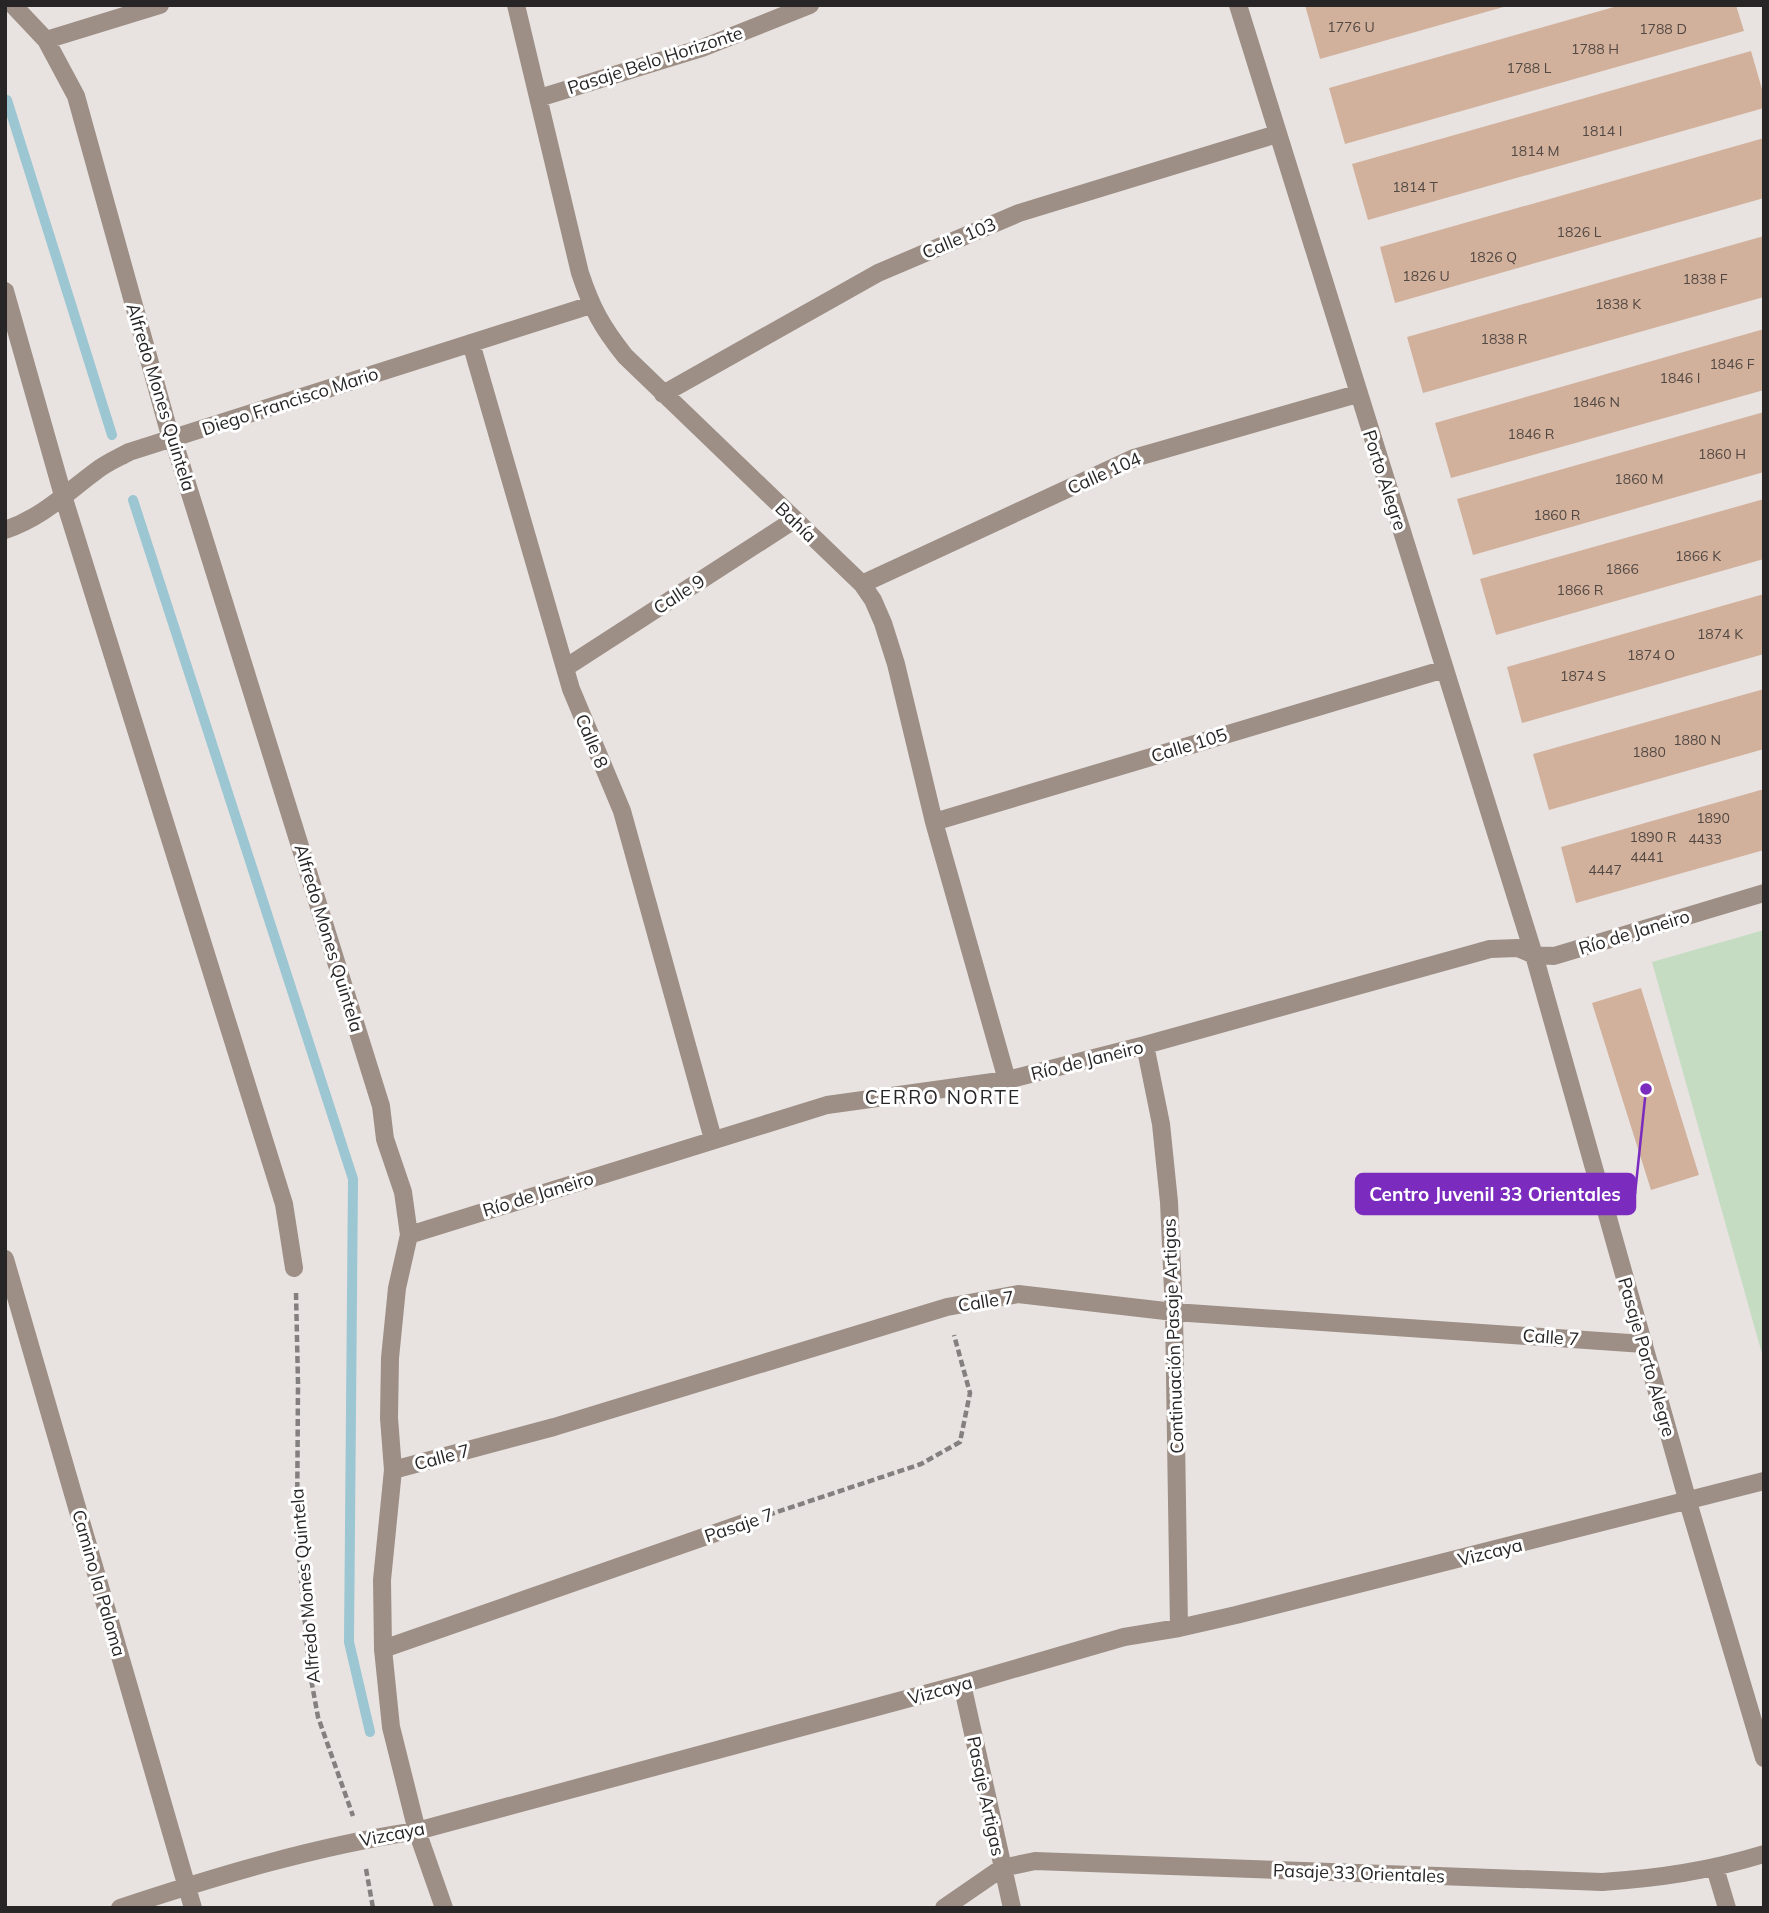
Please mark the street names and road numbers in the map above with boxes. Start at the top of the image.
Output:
street label: Pasaje Belo Horizonte [565,21,745,99]
street label: Calle 103 [918,212,1000,264]
street label: Alfredo Mones Quintela [121,300,201,494]
street label: Diego Francisco Mario [199,362,381,440]
street label: Porto Alegre [1358,427,1412,533]
street label: Calle 104 [1064,446,1145,499]
street label: Bahía [771,497,821,547]
street label: Calle 9 [649,569,709,619]
street label: Calle 8 [570,710,614,772]
street label: Calle 105 [1148,723,1230,767]
street label: Alfredo Mones Quintela [289,841,369,1035]
street label: Río de Janeiro [1576,904,1692,960]
street label: Río de Janeiro [1028,1035,1146,1085]
street label: Río de Janeiro [480,1166,596,1222]
street label: Continuación Pasaje Artigas [1157,1218,1189,1454]
street label: Pasaje Porto Alegre [1613,1275,1681,1439]
street label: Calle 7 [956,1285,1016,1317]
street label: Calle 7 [1522,1324,1580,1350]
street label: Calle 7 [412,1439,472,1475]
street label: Alfredo Mones Quintela [285,1488,325,1684]
street label: Pasaje 7 [702,1503,776,1547]
street label: Camino la Paloma [67,1507,131,1659]
street label: Vizcaya [1455,1533,1525,1571]
street label: Vizcaya [905,1670,975,1710]
street label: Pasaje Artigas [962,1734,1010,1858]
street label: Vizcaya [358,1816,426,1852]
street label: Pasaje 33 Orientales [1273,1859,1445,1887]

